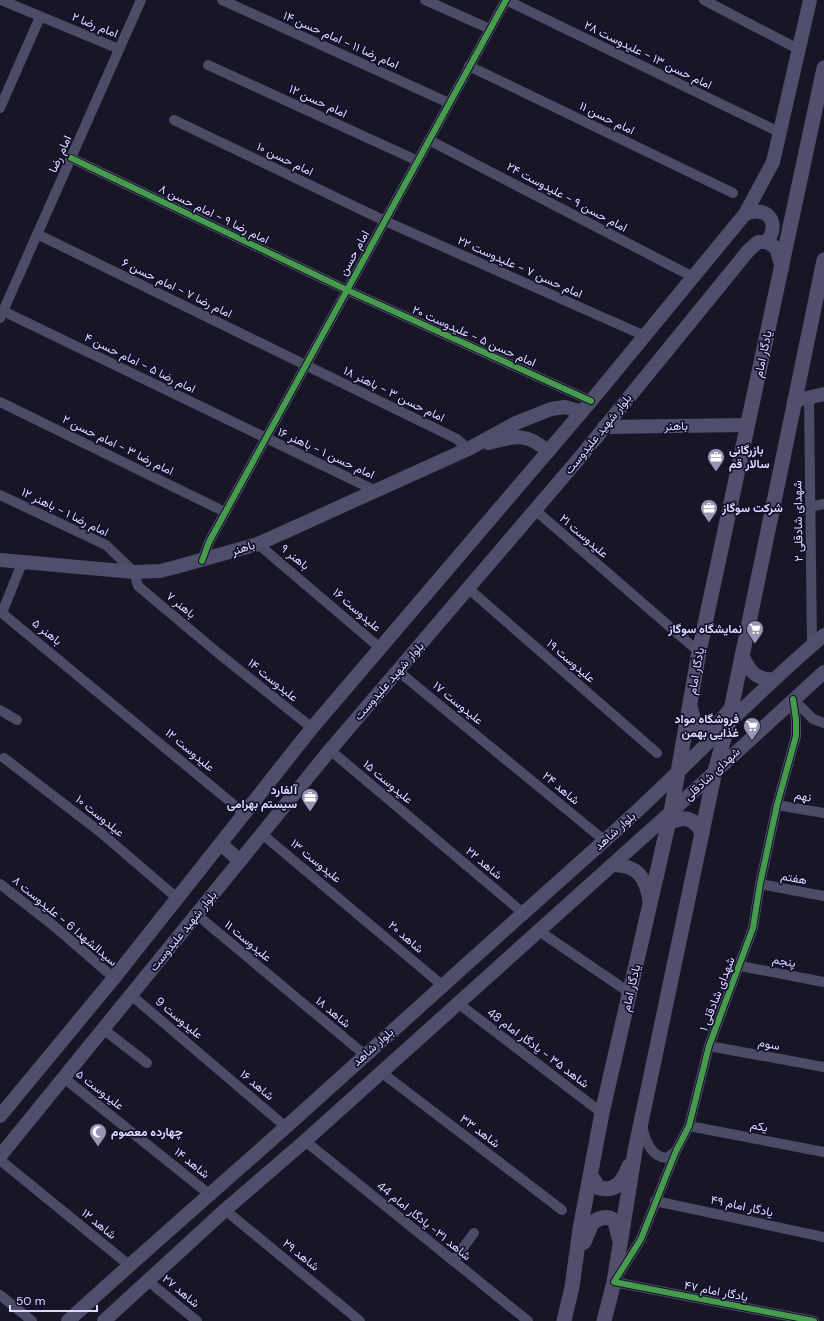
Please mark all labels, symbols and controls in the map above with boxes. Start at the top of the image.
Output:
street label: امام رضا ۱۱ - امام حسن ۱۴ [281,7,401,73]
street label: امام رضا ۲ [70,9,120,41]
street label: امام حسن ۱۳ - علیدوست ۲۸ [581,17,715,93]
street label: امام حسن ۱۲ [286,81,350,121]
street label: امام حسن ۱۱ [577,98,637,138]
street label: امام رضا [45,133,75,175]
street label: امام حسن ۱۰ [254,138,316,180]
street label: امام حسن ۹ - علیدوست ۲۴ [504,158,630,236]
street label: امام رضا ۹ - امام حسن ۸ [156,180,272,248]
street label: امام حسن [335,227,373,279]
street label: امام حسن ۷ - علیدوست ۲۲ [455,232,585,302]
street label: امام رضا ۷ - امام حسن ۶ [119,254,235,322]
street label: امام حسن ۵ - علیدوست ۲۰ [410,301,538,371]
street label: امام رضا ۵ - امام حسن ۴ [82,329,198,397]
street label: یادگار امام [750,329,776,379]
street label: امام حسن ۳ - باهنر ۱۸ [341,363,447,425]
street label: بلوار شهید علیدوست [561,391,635,477]
street label: امام رضا ۳ - امام حسن ۲ [60,411,176,479]
street label: باهنر [663,418,688,434]
street label: امام حسن ۱ - باهنر ۱۶ [275,424,377,482]
place label: بازرگانی سالار قم [729,442,770,472]
office icon: بازرگانی سالار قم [706,447,726,472]
street label: شهدای شادقلی ۲ [789,480,807,562]
street label: امام رضا ۱ - باهنر ۱۲ [19,484,111,540]
office icon: شرکت سوگاز [699,498,719,523]
place label: شرکت سوگاز [721,500,783,516]
street label: علیدوست ۲۱ [556,510,612,562]
street label: باهنر [228,537,257,560]
street label: باهنر ۹ [277,540,313,574]
street label: علیدوست ۱۶ [329,585,385,635]
street label: باهنر ۷ [163,588,199,622]
street label: باهنر ۵ [29,615,65,649]
supermarket icon: نمایشگاه سوگاز [745,619,765,644]
place label: نمایشگاه سوگاز [667,621,742,637]
street label: علیدوست ۱۹ [543,636,599,686]
street label: بلوار شهید علیدوست [351,638,427,724]
street label: یادگار امام [684,646,708,696]
street label: علیدوست ۱۴ [245,655,301,705]
street label: علیدوست ۱۷ [429,678,487,728]
place label: فروشگاه مواد غذایی بهمن [675,711,739,741]
supermarket icon: فروشگاه مواد غذایی بهمن [742,716,762,741]
street label: علیدوست ۱۲ [162,725,218,775]
street label: شهدای شادقلی [680,744,744,804]
street label: علیدوست ۱۵ [360,756,416,808]
street label: شاهد ۲۴ [539,768,583,808]
place label: آلفارد سیستم بهرامی [227,782,298,812]
office icon: آلفارد سیستم بهرامی [300,787,320,812]
street label: نهم [793,787,813,805]
street label: عیلدوست ۱۰ [72,791,128,841]
street label: بلوار شاهد [591,808,639,854]
street label: علیدوست ۱۳ [287,835,345,887]
street label: شاهد ۲۲ [462,843,506,883]
street label: هفتم [780,868,808,888]
street label: سیدالشهدا 6 - علیدوست ۸ [9,872,121,970]
street label: بلوار شهید علیدوست [146,888,220,974]
street label: علیدوست ۱۱ [221,917,275,965]
street label: شاهد ۲۰ [385,917,427,957]
street label: پنجم [771,951,797,971]
street label: شهدای شادقلی ۱ [695,955,739,1033]
street label: یادگار امام [618,963,644,1013]
street label: علیدوست 9 [152,993,206,1043]
street label: شاهد ۱۸ [312,993,354,1031]
street label: شاهد ۳۵ - یادگار امام 48 [484,1004,592,1092]
street label: بلوار شاهد [349,1024,397,1070]
street label: سوم [757,1034,781,1054]
street label: علیدوست ۵ [73,1066,127,1114]
street label: شاهد ۱۶ [237,1066,277,1104]
street label: شاهد ۳۳ [457,1111,503,1151]
street label: یکم [749,1116,769,1136]
mosque icon: چهارده معصوم [88,1122,108,1147]
place label: چهارده معصوم [111,1124,183,1140]
street label: شاهد ۱۴ [171,1144,213,1182]
street label: شاهد ۳۱- یادگار امام 44 [373,1178,475,1264]
street label: یادگار امام ۴۹ [709,1192,775,1220]
street label: شاهد ۱۲ [78,1205,120,1243]
street label: شاهد ۲۹ [279,1235,323,1275]
street label: شاهد ۲۷ [159,1271,203,1311]
street label: یادگار امام ۴۷ [683,1277,750,1305]
scale bar [10,1287,97,1313]
text: 50 m [16,1293,45,1309]

